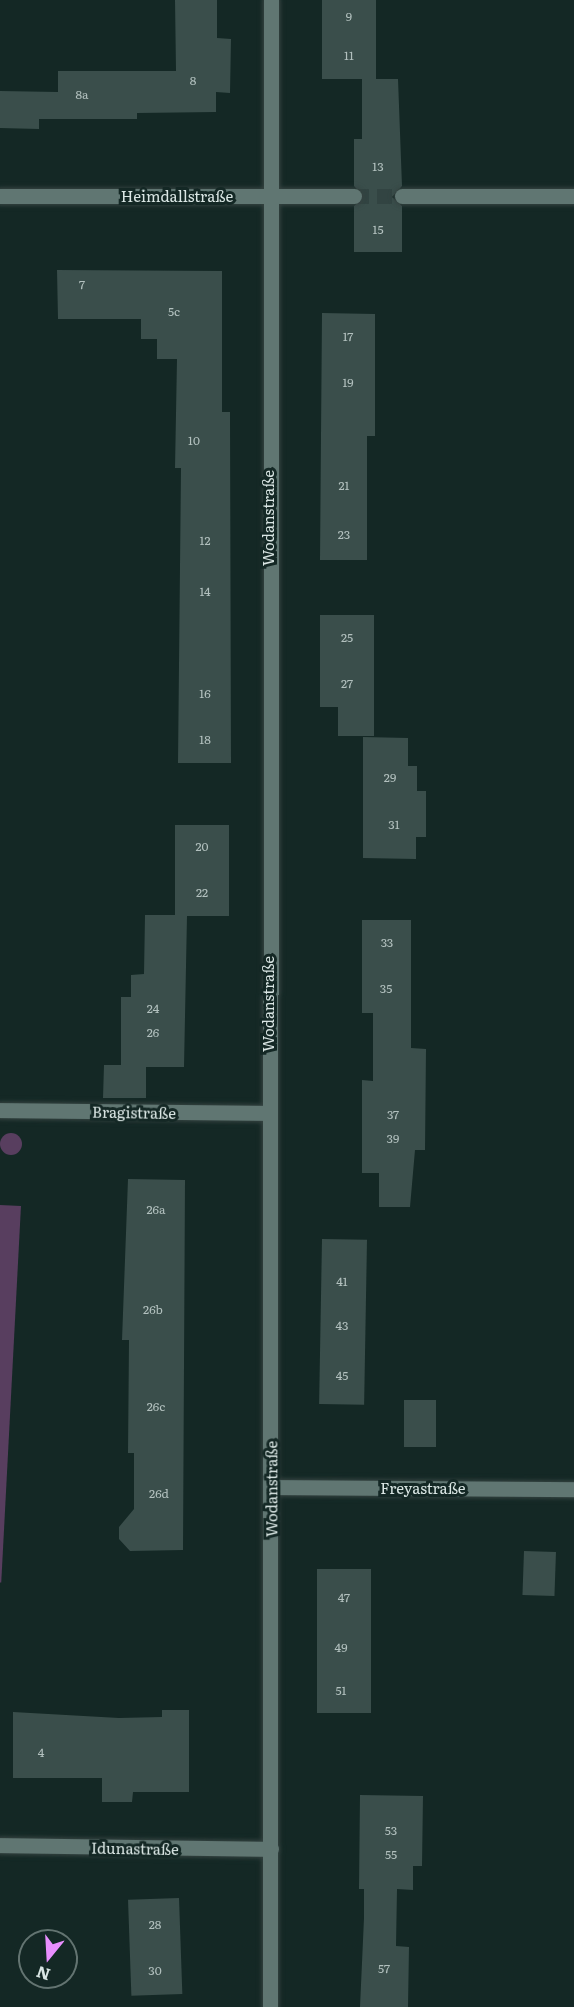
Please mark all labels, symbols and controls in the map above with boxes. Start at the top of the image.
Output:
house number: 9 [346,10,352,24]
house number: 11 [344,49,354,63]
house number: 8 [190,74,196,88]
house number: 8a [75,88,89,102]
house number: 13 [372,160,384,174]
street label: Heimdallstraße [121,187,233,205]
house number: 15 [373,223,383,237]
house number: 7 [79,278,85,292]
house number: 5c [168,305,180,319]
house number: 17 [343,330,353,344]
house number: 19 [342,376,354,390]
house number: 10 [188,434,200,448]
street label: Wodanstraße [259,470,277,566]
house number: 21 [339,479,349,493]
house number: 23 [338,528,350,542]
house number: 12 [200,534,210,548]
house number: 14 [199,585,211,599]
house number: 25 [341,631,353,645]
house number: 27 [341,677,353,691]
house number: 16 [199,687,211,701]
house number: 18 [199,733,211,747]
house number: 29 [384,771,396,785]
house number: 31 [388,818,400,832]
house number: 20 [195,840,209,854]
house number: 22 [196,886,208,900]
house number: 33 [381,936,393,950]
street label: Wodanstraße [259,956,277,1052]
house number: 35 [380,982,392,996]
house number: 24 [147,1002,159,1016]
house number: 26 [147,1026,159,1040]
street label: Bragistraße [92,1102,176,1122]
house number: 37 [387,1108,399,1122]
house number: 39 [387,1132,399,1146]
house number: 26a [147,1203,165,1217]
house number: 41 [336,1275,348,1289]
house number: 26b [143,1303,163,1317]
house number: 43 [335,1319,349,1333]
house number: 45 [336,1369,348,1383]
house number: 26c [147,1400,165,1414]
street label: Wodanstraße [262,1441,280,1537]
street label: Freyastraße [380,1479,466,1497]
house number: 26d [149,1487,169,1501]
house number: 47 [338,1591,350,1605]
house number: 49 [335,1641,347,1655]
house number: 51 [336,1684,346,1698]
house number: 4 [38,1746,44,1760]
house number: 53 [385,1824,397,1838]
street label: Idunastraße [91,1838,179,1858]
house number: 55 [385,1848,397,1862]
house number: 28 [149,1918,161,1932]
north arrow [18,1929,78,1989]
text: N [33,1961,53,1988]
house number: 57 [378,1962,390,1976]
house number: 30 [148,1964,162,1978]

